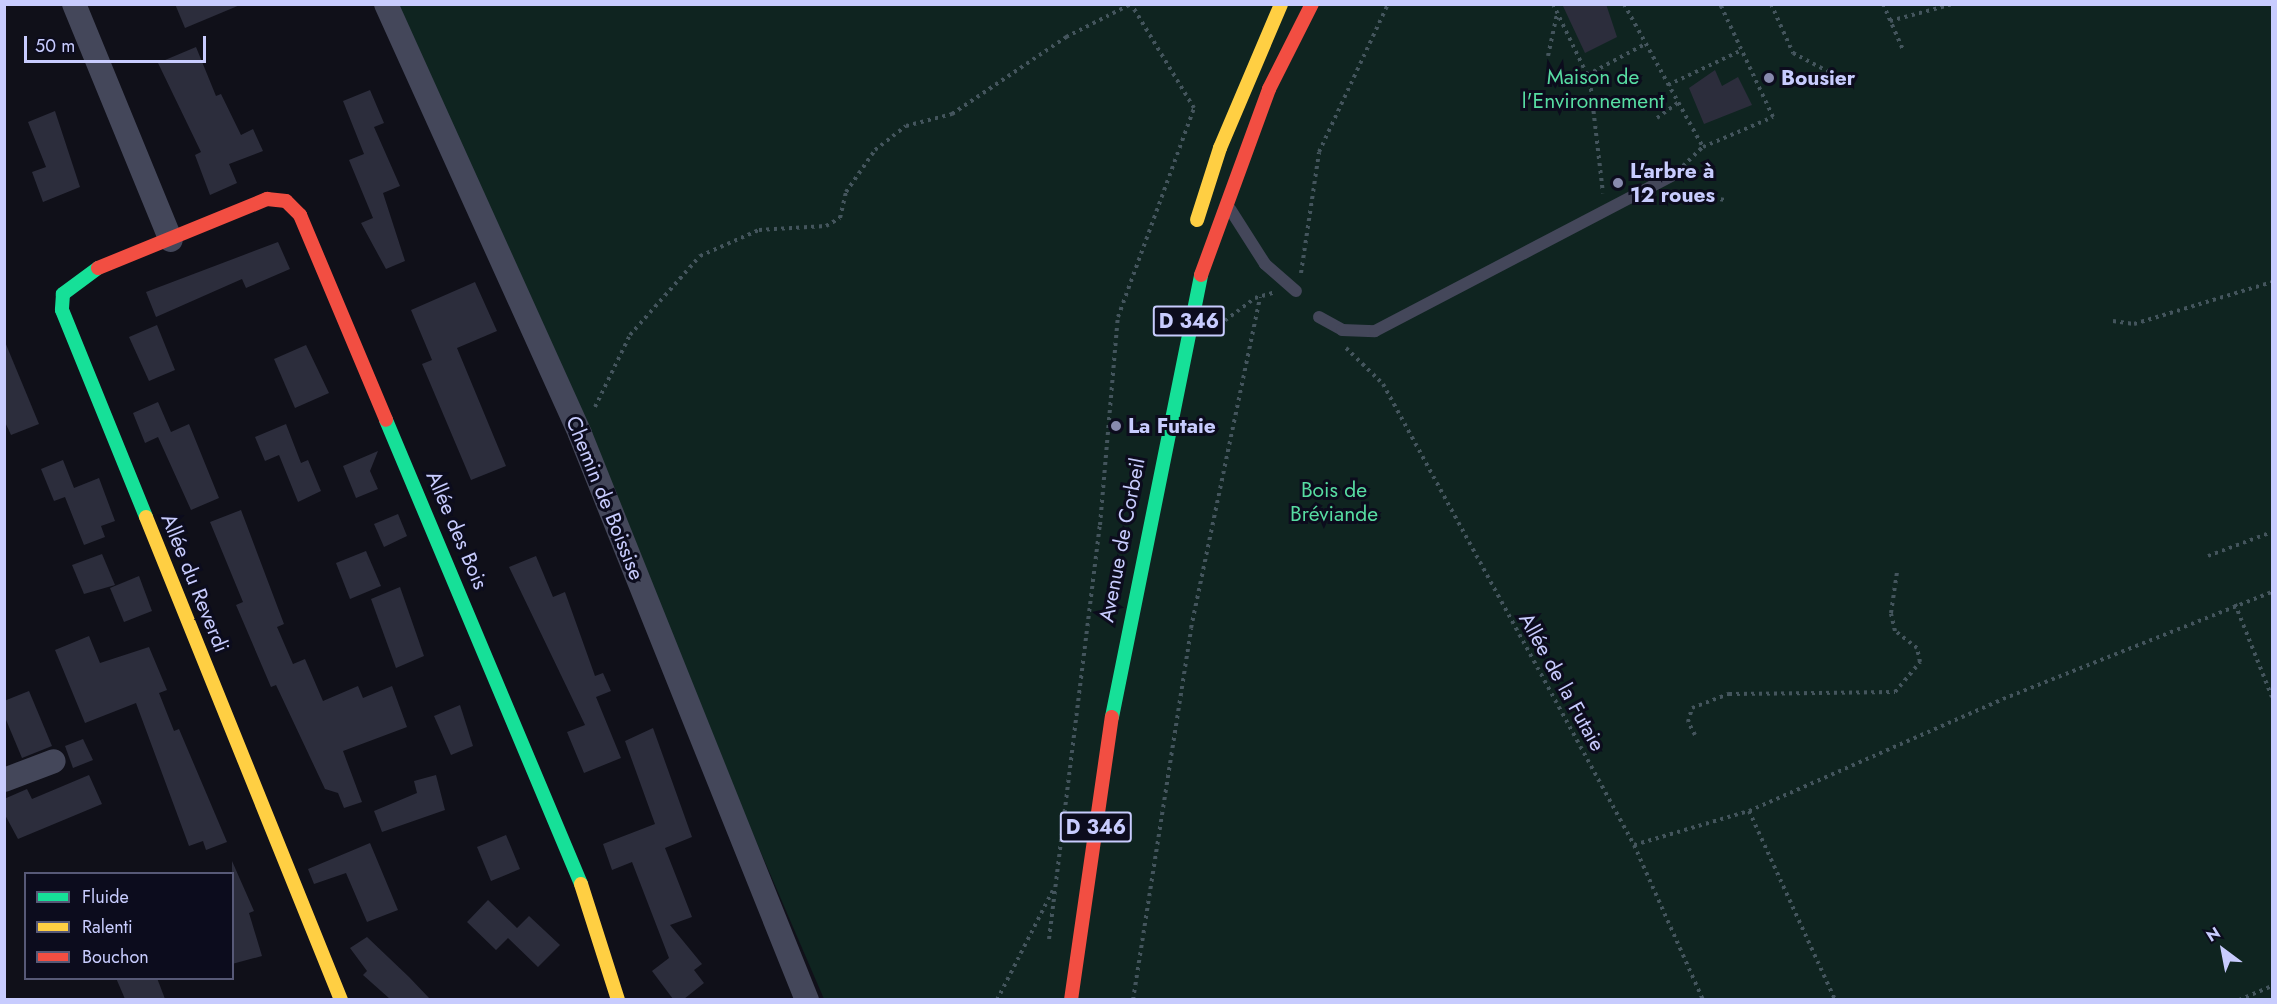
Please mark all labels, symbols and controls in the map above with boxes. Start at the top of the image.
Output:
scale bar [27,24,208,62]
text: 50 m [35,33,75,59]
park label: Maison de l'Environnement [1522,64,1664,114]
place label: Bousier [1781,65,1855,91]
marker: Bousier [1762,71,1776,85]
place label: L'arbre à 12 roues [1630,158,1715,208]
marker: L'arbre à 12 roues [1611,176,1625,190]
road number: D 346 [1152,304,1226,338]
street label: Chemin de Boissise [561,412,649,584]
place label: La Futaie [1128,413,1216,439]
marker: La Futaie [1109,419,1123,433]
street label: Avenue de Corbeil [1094,456,1150,624]
street label: Allée des Bois [421,467,493,593]
park label: Bois de Bréviande [1290,477,1378,527]
street label: Allée du Reverdi [156,510,234,656]
street label: Allée de la Futaie [1514,608,1610,756]
road number: D 346 [1058,810,1134,844]
legend [24,872,234,980]
text: Fluide [82,884,129,910]
text: Ralenti [82,914,133,940]
north arrow [2193,920,2253,980]
text: N [2202,921,2225,947]
text: Bouchon [82,944,149,970]

